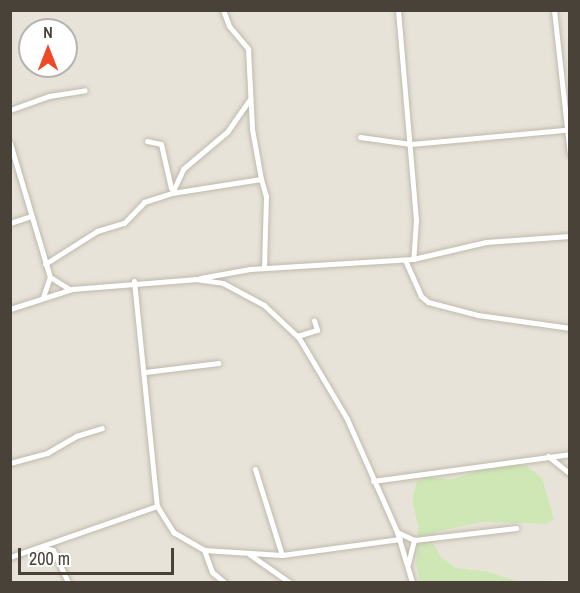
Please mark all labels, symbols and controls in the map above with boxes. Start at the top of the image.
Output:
north arrow [18,18,78,78]
text: N [43,21,53,43]
scale bar [21,536,177,574]
text: 200 m [29,546,70,571]

